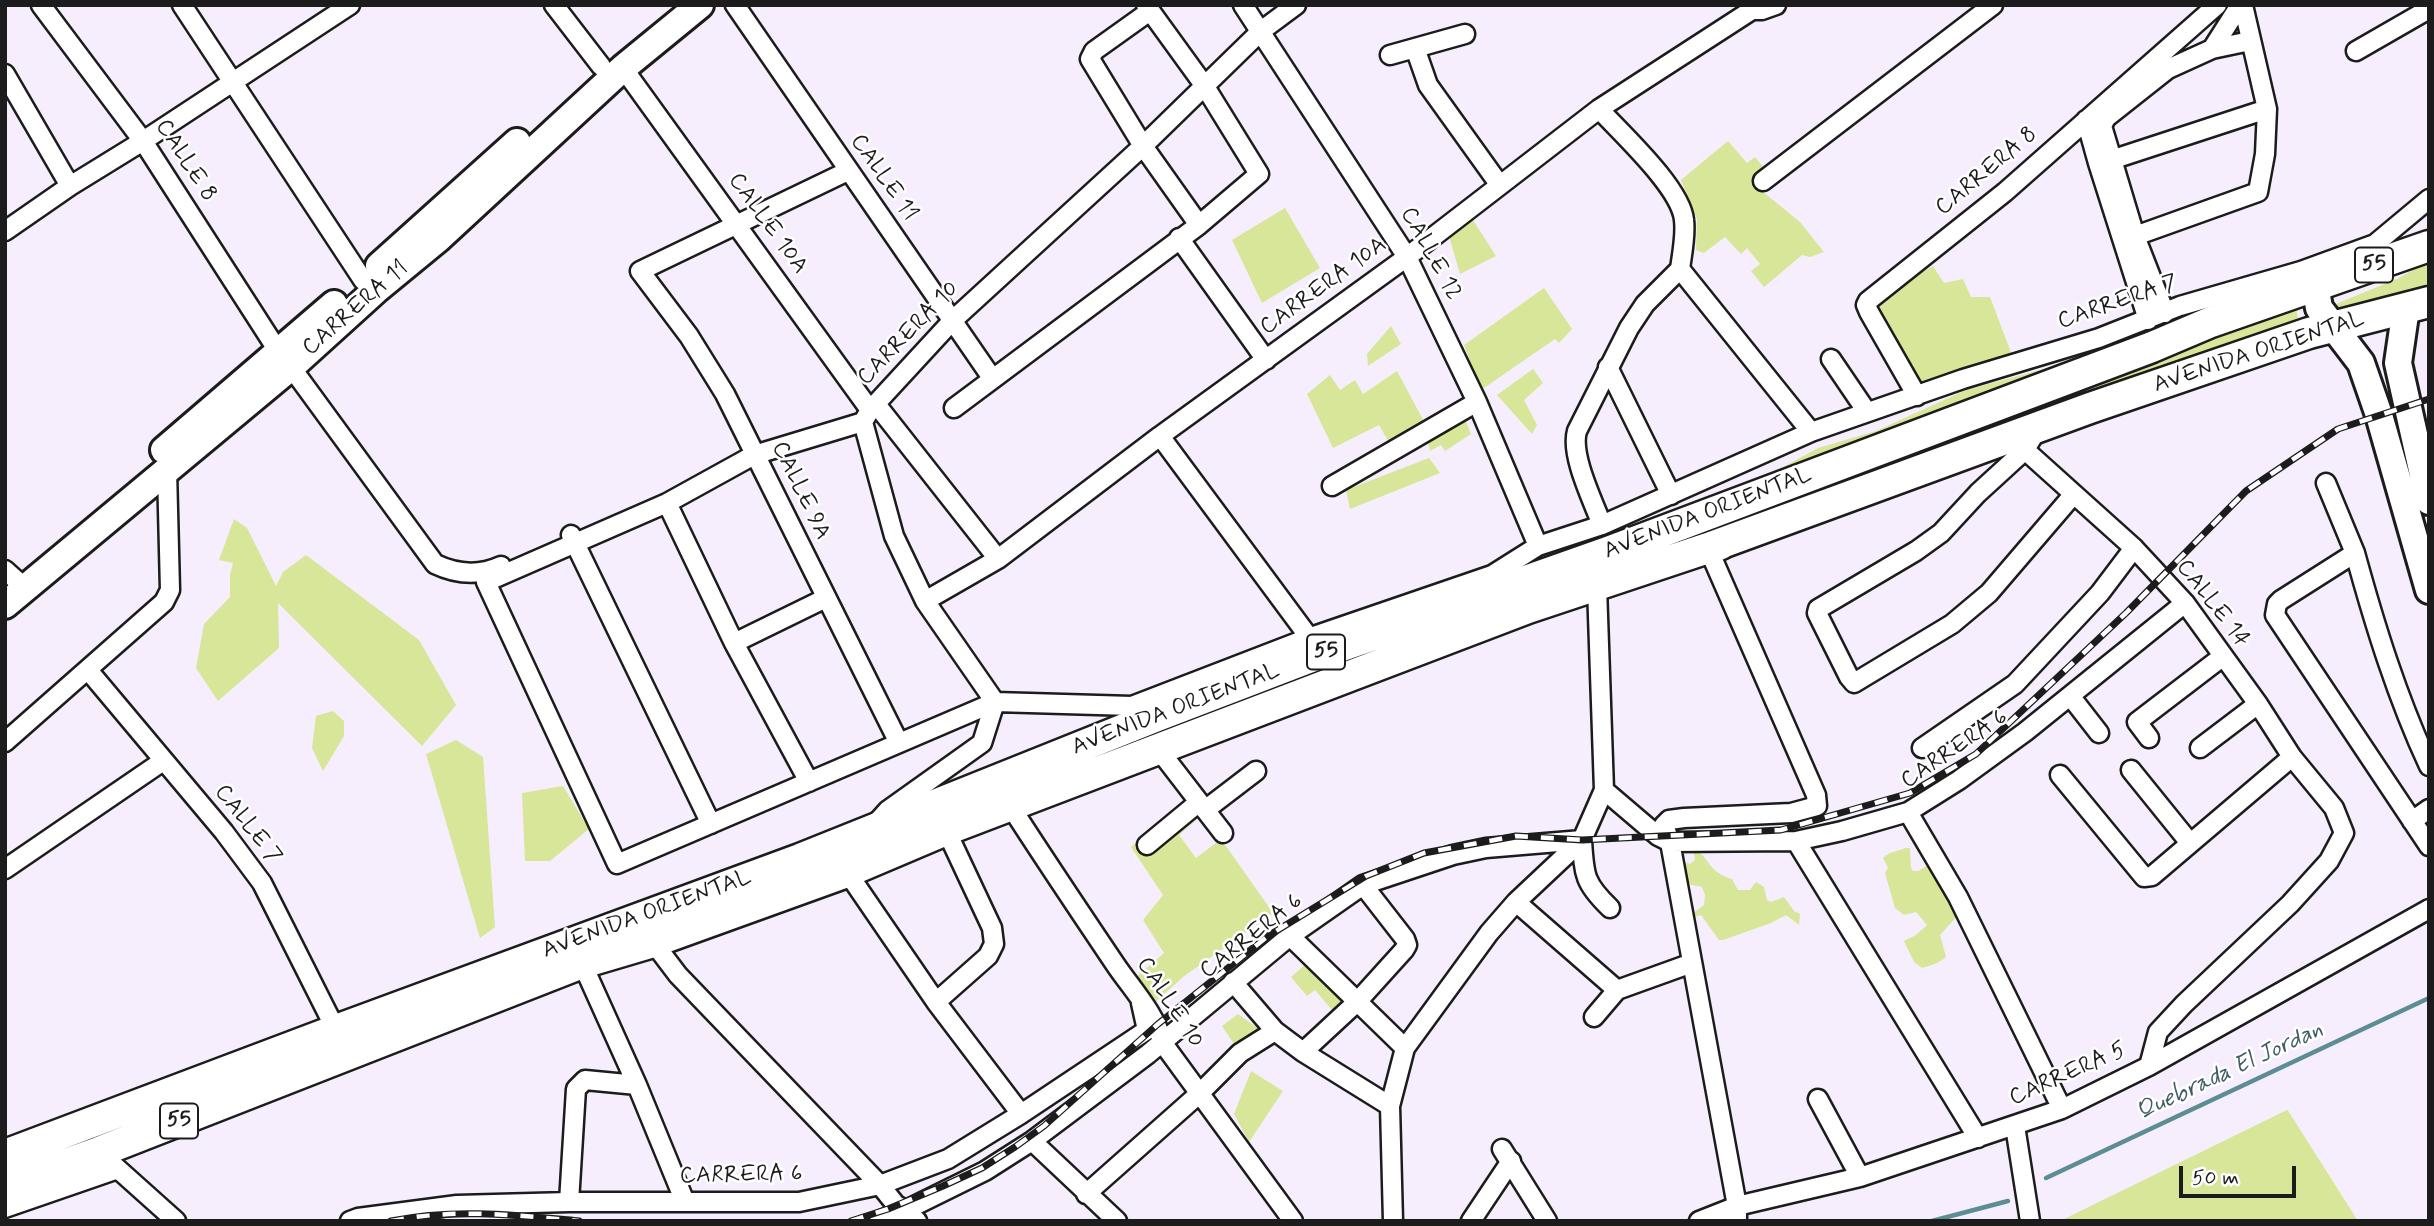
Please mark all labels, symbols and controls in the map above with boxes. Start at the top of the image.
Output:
street label: CALLE 8 [148,115,222,207]
street label: CARRERA 8 [1931,122,2043,222]
street label: CALLE 11 [843,129,923,227]
street label: CALLE 10A [721,168,813,280]
street label: CALLE 12 [1393,203,1467,305]
street label: CARRERA 10A [1255,232,1393,342]
road number: 55 [2355,247,2393,282]
street label: CARRERA 11 [297,256,415,362]
street label: CARRERA 7 [2054,270,2182,336]
street label: CARRERA 10 [852,276,966,392]
street label: AVENIDA ORIENTAL [2150,306,2368,400]
street label: CALLE 9A [764,437,836,545]
street label: AVENIDA ORIENTAL [1600,462,1816,566]
street label: CALLE 14 [2169,555,2255,653]
road number: 55 [1307,634,1345,670]
street label: AVENIDA ORIENTAL [1068,658,1284,762]
street label: CARRERA 6 [1896,704,2014,796]
street label: CALLE 7 [207,780,287,870]
street label: AVENIDA ORIENTAL [539,864,755,966]
street label: CARRERA 6 [1195,888,1309,986]
street label: CALLE 10 [1129,952,1209,1054]
water label: Quebrada El Jordan [2132,1016,2328,1128]
street label: CARRERA 5 [2005,1037,2131,1113]
road number: 55 [160,1104,198,1138]
scale bar [2182,1152,2299,1196]
street label: CARRERA 6 [679,1161,803,1191]
text: 50 m [2192,1164,2239,1192]

